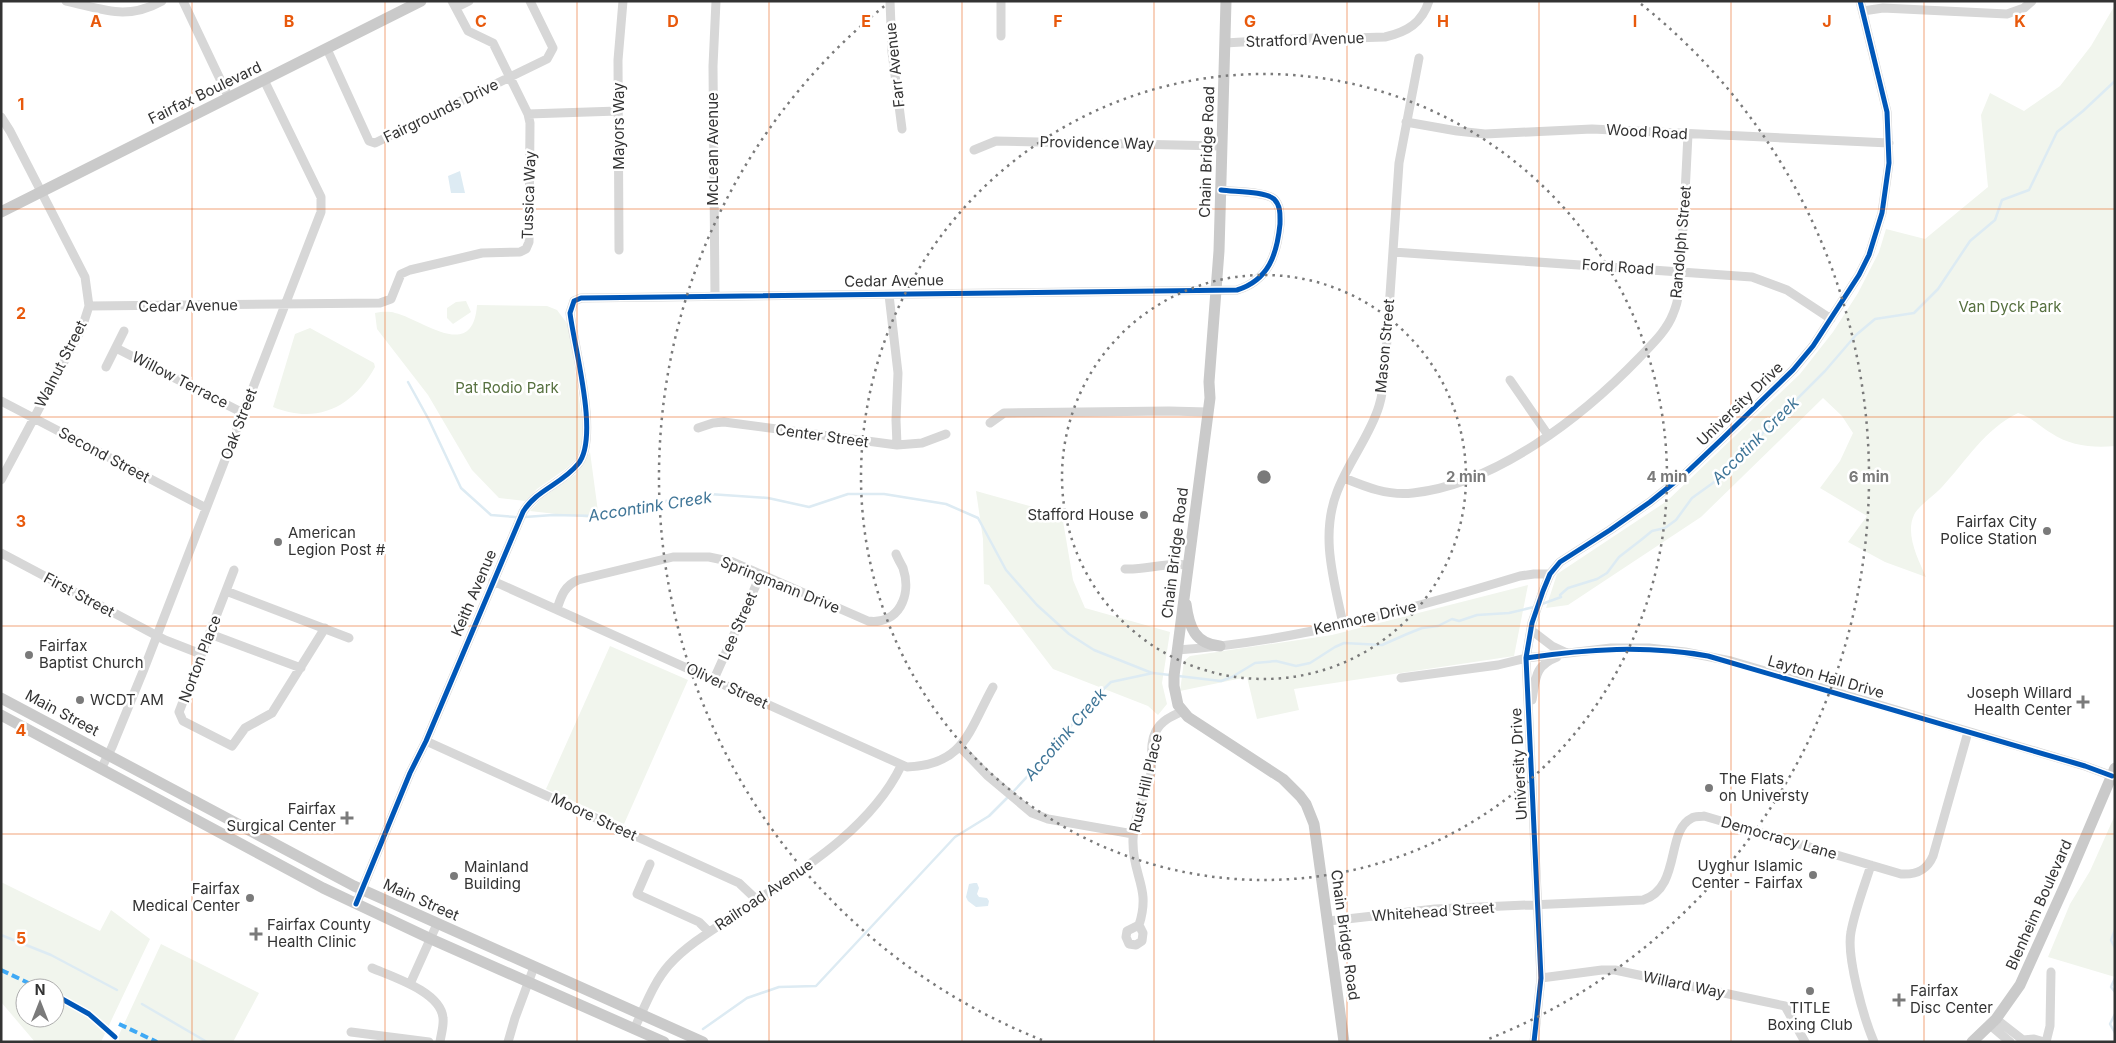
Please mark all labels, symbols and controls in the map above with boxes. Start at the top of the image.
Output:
text: A [90,11,102,31]
text: B [284,11,294,31]
text: C [475,11,487,31]
text: D [667,11,679,31]
text: E [861,11,871,31]
text: F [1053,11,1063,31]
text: G [1244,11,1256,31]
text: H [1437,11,1449,31]
text: I [1633,11,1637,31]
text: J [1822,11,1832,31]
text: K [2014,11,2026,31]
street label: Farr Avenue [881,22,908,108]
street label: Stratford Avenue [1245,28,1365,51]
street label: Fairfax Boulevard [145,57,265,128]
street label: Fairgrounds Drive [380,74,501,147]
street label: Mayors Way [609,82,628,170]
street label: Chain Bridge Road [1195,86,1218,218]
street label: McLean Avenue [703,92,722,206]
text: 1 [18,94,24,114]
street label: Wood Road [1606,120,1688,143]
street label: Providence Way [1039,132,1155,153]
street label: Tussica Way [517,150,540,240]
street label: Randolph Street [1666,185,1695,299]
street label: Ford Road [1581,255,1655,278]
street label: Cedar Avenue [844,270,944,291]
street label: Cedar Avenue [138,295,238,316]
park label: Van Dyck Park [1958,297,2062,316]
street label: Mason Street [1371,298,1398,394]
text: 2 [16,303,26,323]
street label: Walnut Street [30,317,91,411]
street label: Willow Terrace [129,347,232,412]
street label: University Drive [1692,358,1787,450]
park label: Pat Rodio Park [455,378,560,397]
street label: Oak Street [216,385,261,462]
water label: Accotink Creek [1706,392,1803,489]
street label: Center Street [774,420,870,451]
street label: Second Street [55,423,153,487]
text: 2 min [1446,467,1486,486]
text: 4 min [1647,467,1687,486]
text: 6 min [1849,467,1889,486]
centre of rings [1255,468,1273,486]
water label: Accontink Creek [586,486,713,526]
street label: Chain Bridge Road [1157,486,1192,620]
place label: Stafford House [1027,505,1134,524]
marker: Stafford House [1138,509,1150,521]
text: 3 [16,511,26,531]
place label: Fairfax City Police Station [1940,512,2038,548]
place label: American Legion Post # [288,523,386,559]
marker: Fairfax City Police Station [2041,525,2053,537]
marker: American Legion Post # [272,536,284,548]
street label: Keith Avenue [447,546,500,639]
street label: Springmann Drive [718,552,843,617]
street label: First Street [41,568,118,621]
street label: Lee Street [714,589,761,663]
street label: Kenmore Drive [1312,596,1418,639]
street label: Norton Place [174,612,225,705]
place label: Fairfax Baptist Church [39,636,144,672]
marker: Fairfax Baptist Church [23,649,35,661]
street label: Layton Hall Drive [1766,651,1887,702]
street label: Oliver Street [683,658,771,713]
place label: Joseph Willard Health Center [1967,683,2072,719]
water label: Accotink Creek [1019,684,1111,785]
street label: Main Street [22,685,103,740]
place label: WCDT AM [90,690,164,709]
marker: WCDT AM [74,694,86,706]
marker: Joseph Willard Health Center [2076,695,2090,709]
street label: University Drive [1506,707,1531,821]
text: 4 [16,720,27,740]
street label: Rust Hill Place [1125,732,1166,834]
place label: The Flats on Universty [1719,769,1809,805]
marker: The Flats on Universty [1703,782,1715,794]
street label: Moore Street [548,788,640,845]
place label: Fairfax Surgical Center [227,799,336,835]
marker: Fairfax Surgical Center [340,811,354,825]
street label: Democracy Lane [1719,812,1839,863]
street label: Blenheim Boulevard [2001,837,2076,973]
street label: Railroad Avenue [711,855,816,934]
place label: Uyghur Islamic Center - Fairfax [1692,856,1803,892]
place label: Mainland Building [464,857,529,893]
street label: Chain Bridge Road [1327,868,1364,1002]
marker: Uyghur Islamic Center - Fairfax [1807,869,1819,881]
marker: Mainland Building [448,870,460,882]
street label: Main Street [380,874,462,925]
place label: Fairfax Medical Center [132,879,240,915]
marker: Fairfax Medical Center [244,892,256,904]
street label: Whitehead Street [1371,898,1495,925]
place label: Fairfax County Health Clinic [267,915,371,951]
marker: Fairfax County Health Clinic [249,927,263,941]
text: 5 [16,928,26,948]
street label: Willard Way [1641,967,1727,1003]
north arrow [15,978,65,1028]
text: N [35,981,45,998]
place label: Fairfax Disc Center [1910,981,1993,1017]
marker: TITLE Boxing Club [1804,985,1816,997]
marker: Fairfax Disc Center [1892,993,1906,1007]
place label: TITLE Boxing Club [1767,998,1853,1034]

